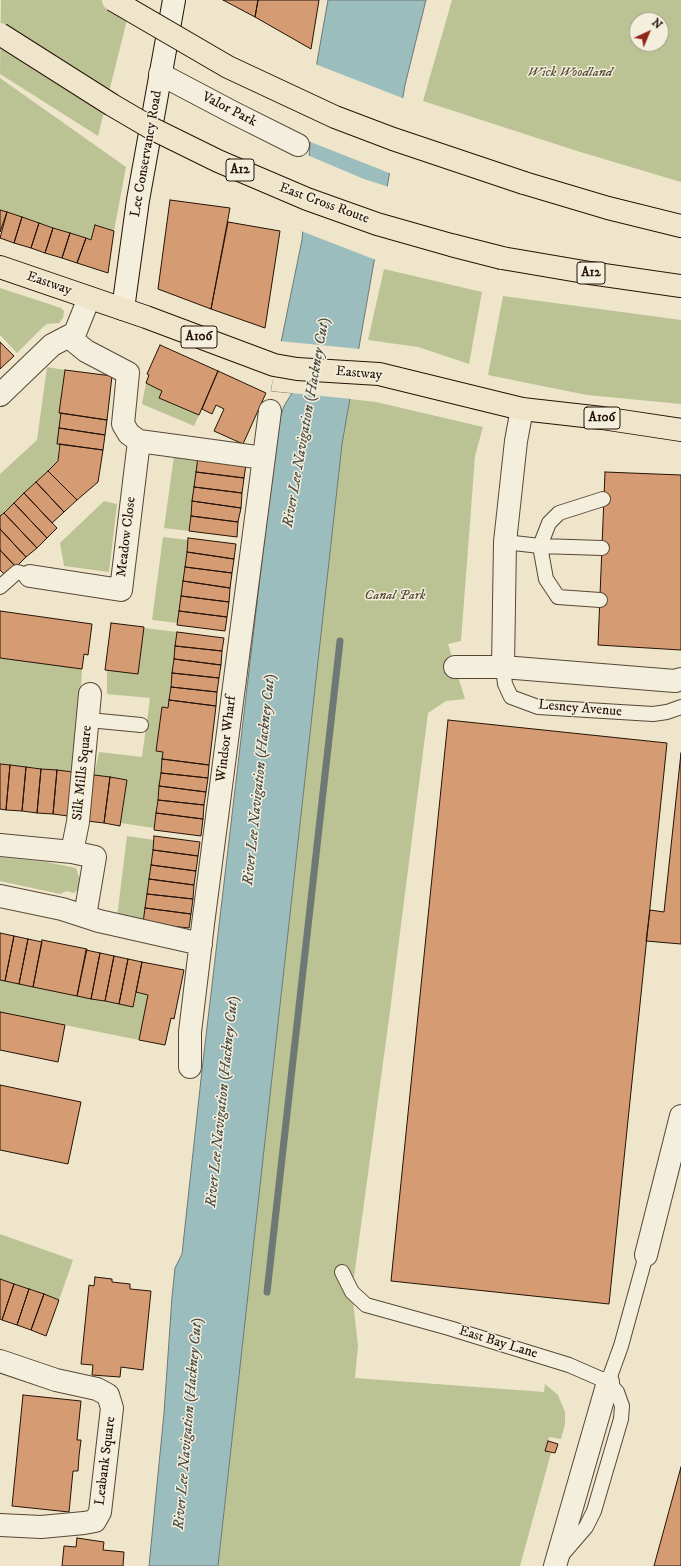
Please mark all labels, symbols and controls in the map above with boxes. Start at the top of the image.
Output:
north arrow [629,12,669,52]
text: N [649,16,665,32]
park label: Wick Woodland [528,65,612,81]
street label: Lee Conservancy Road [128,89,166,219]
street label: Valor Park [199,89,259,131]
road number: A12 [226,159,254,181]
street label: East Cross Route [277,180,371,228]
road number: A12 [577,262,605,284]
street label: Eastway [24,268,74,300]
water label: River Lee Navigation (Hackney Cut) [280,317,334,529]
road number: A106 [181,326,217,348]
street label: Eastway [335,364,383,384]
road number: A106 [584,407,620,429]
street label: Meadow Close [114,496,140,578]
park label: Canal Park [364,588,426,604]
water label: River Lee Navigation (Hackney Cut) [240,674,280,886]
street label: Windsor Wharf [213,695,241,783]
street label: Lesney Avenue [538,697,622,721]
street label: Silk Mills Square [70,725,96,821]
water label: River Lee Navigation (Hackney Cut) [203,996,243,1208]
water label: River Lee Navigation (Hackney Cut) [171,1317,207,1531]
street label: East Bay Lane [457,1323,539,1363]
street label: Leabank Square [92,1416,120,1506]

